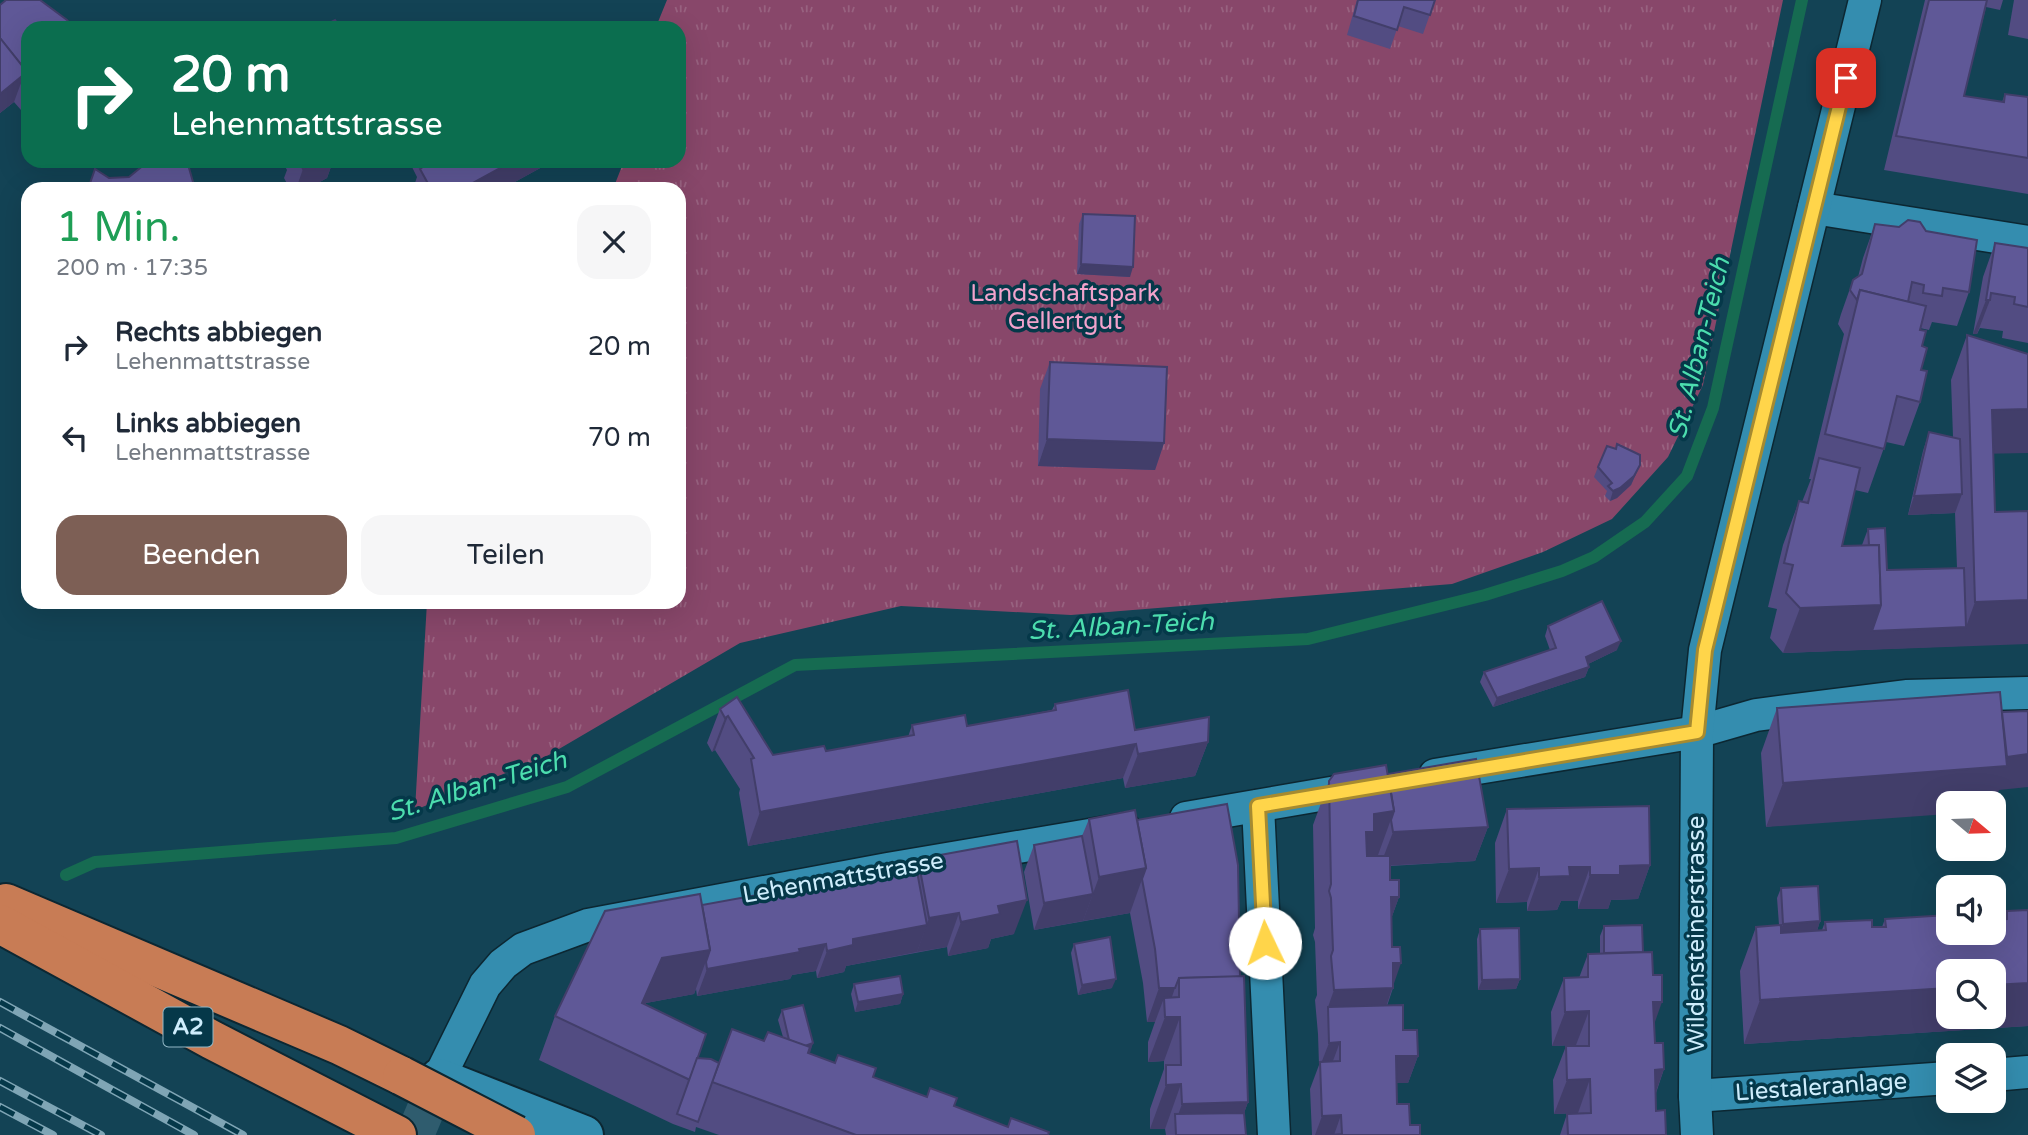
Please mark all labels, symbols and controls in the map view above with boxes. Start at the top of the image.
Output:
text: 20 m [171,46,290,105]
pin [1816,48,1876,108]
icon: right [56,49,147,140]
icon: arrive [1827,59,1865,97]
text: Lehenmattstrasse [171,106,443,144]
text: 1 Min. [56,202,180,253]
button: close [577,205,651,279]
water label: St. Alban-Teich [1662,253,1737,442]
text: 200 m · 17:35 [56,254,208,282]
park label: Landschaftspark Gellertgut [970,279,1160,336]
text: Rechts abbiegen [115,317,322,348]
icon: right [56,328,94,366]
text: 20 m [588,331,651,362]
text: Lehenmattstrasse [115,348,310,376]
text: Links abbiegen [115,408,301,439]
icon: left [56,419,94,457]
text: 70 m [588,422,651,453]
text: Lehenmattstrasse [115,439,310,467]
button: Beenden [56,515,347,595]
button: Teilen [361,515,651,595]
water label: St. Alban-Teich [1028,606,1216,646]
water label: St. Alban-Teich [384,744,571,828]
north arrow [1936,791,2006,861]
map controls [1936,791,2006,1113]
street label: Wildensteinerstrasse [1682,816,1711,1052]
street label: Lehenmattstrasse [740,846,946,910]
button: sound [1936,875,2006,945]
position arrow [1228,906,1302,980]
button: search [1936,959,2006,1029]
road number: A2 [164,1008,212,1046]
button: layers [1936,1043,2006,1113]
street label: Liestaleranlage [1734,1067,1908,1107]

